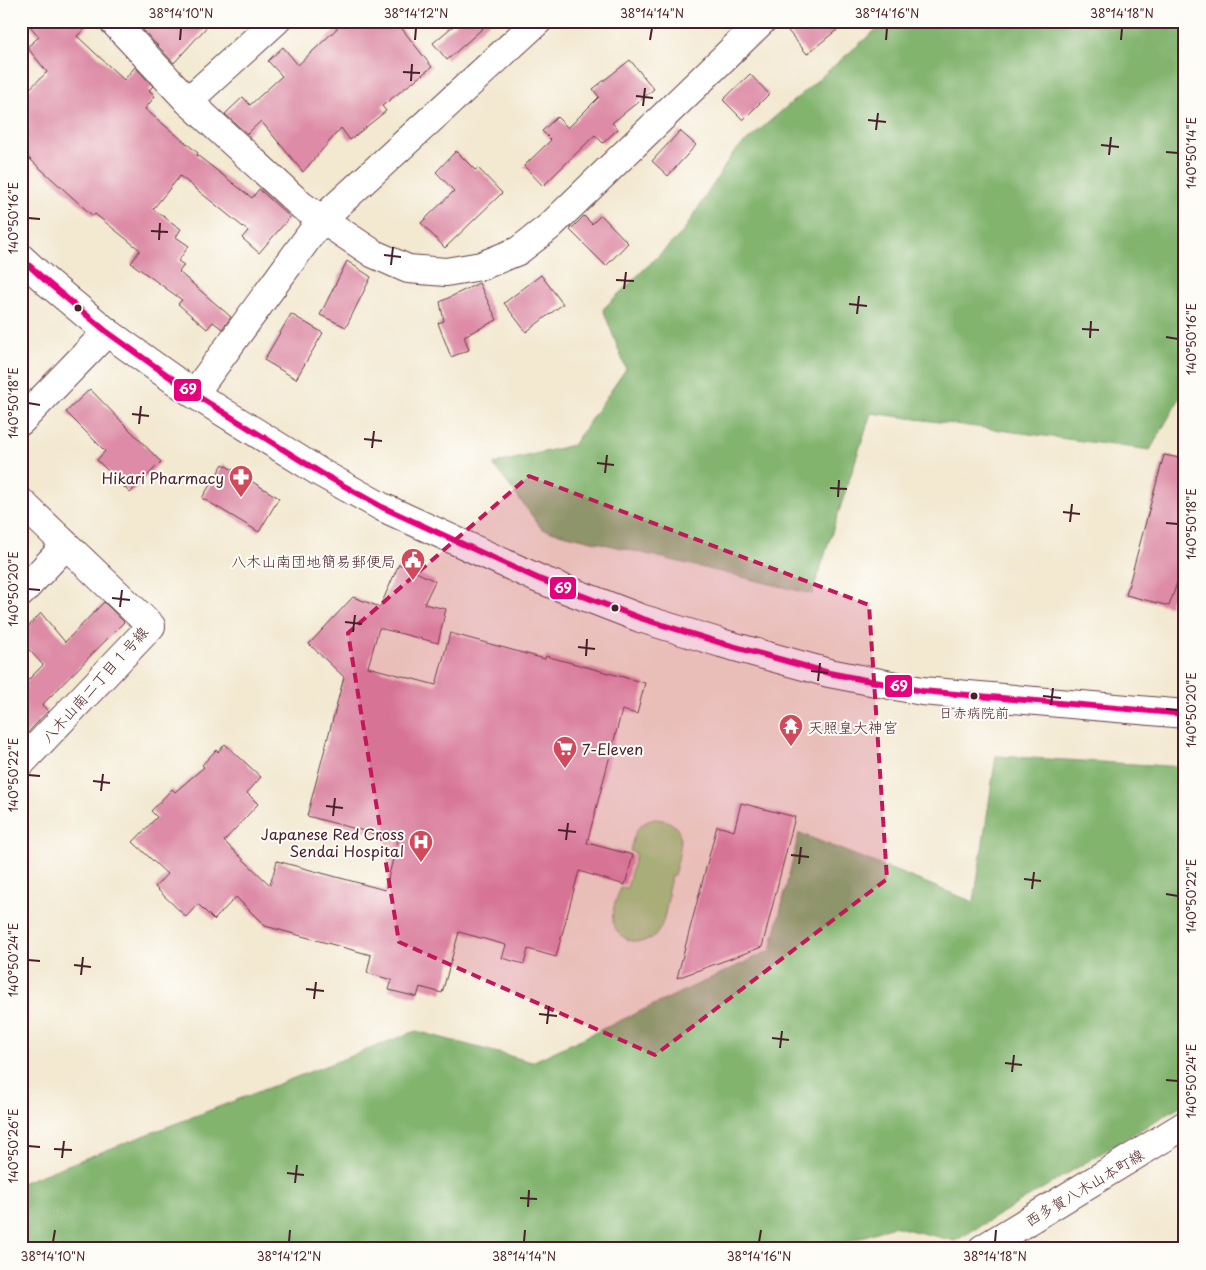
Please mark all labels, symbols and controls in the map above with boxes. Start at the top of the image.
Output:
text: 38°14'10"N [149,4,213,22]
text: 38°14'12"N [384,4,448,22]
text: 38°14'14"N [620,4,684,22]
text: 38°14'16"N [855,4,919,22]
text: 38°14'18"N [1090,4,1154,22]
text: 140°50'14"E [1182,117,1200,189]
text: 140°50'16"E [4,182,22,254]
unlabelled marker [73,303,83,313]
text: 140°50'16"E [1182,303,1200,375]
text: 140°50'18"E [4,367,22,439]
line badge: 69 [173,378,202,402]
text: 69 [179,378,197,399]
pharmacy icon: Hikari Pharmacy [228,464,254,498]
place label: Hikari Pharmacy [102,466,224,489]
text: 140°50'18"E [1182,488,1200,560]
public building icon: 八木山南団地簡易郵便局 [400,547,426,581]
place label: 八木山南団地簡易郵便局 [231,549,396,572]
text: 140°50'20"E [4,551,22,627]
line badge: 69 [549,576,577,600]
text: 69 [554,577,572,598]
unlabelled marker [610,603,620,613]
street label: 八木山南二丁目１号線 [35,621,153,747]
text: 140°50'20"E [1182,672,1200,748]
line badge: 69 [884,674,913,698]
text: 69 [890,675,908,696]
marker: 日赤病院前 [969,691,979,701]
place label: 日赤病院前 [939,702,1009,723]
temple icon: 天照皇大神宮 [778,713,804,747]
place label: 天照皇大神宮 [808,715,898,738]
supermarket icon: 7-Eleven [552,735,578,769]
place label: 7-Eleven [582,737,643,760]
text: 140°50'22"E [4,738,22,812]
place label: Japanese Red Cross Sendai Hospital [261,822,404,862]
hospital icon: Japanese Red Cross Sendai Hospital [408,829,434,863]
text: 140°50'22"E [1182,859,1200,933]
text: 140°50'24"E [4,923,22,997]
text: 140°50'24"E [1182,1044,1200,1118]
text: 140°50'26"E [4,1109,22,1183]
street label: 西多賀八木山本町線 [1020,1142,1148,1232]
text: 38°14'10"N [21,1247,85,1265]
text: 38°14'12"N [257,1247,321,1265]
text: 38°14'14"N [492,1247,556,1265]
text: 38°14'16"N [727,1247,791,1265]
text: 38°14'18"N [963,1247,1027,1265]

